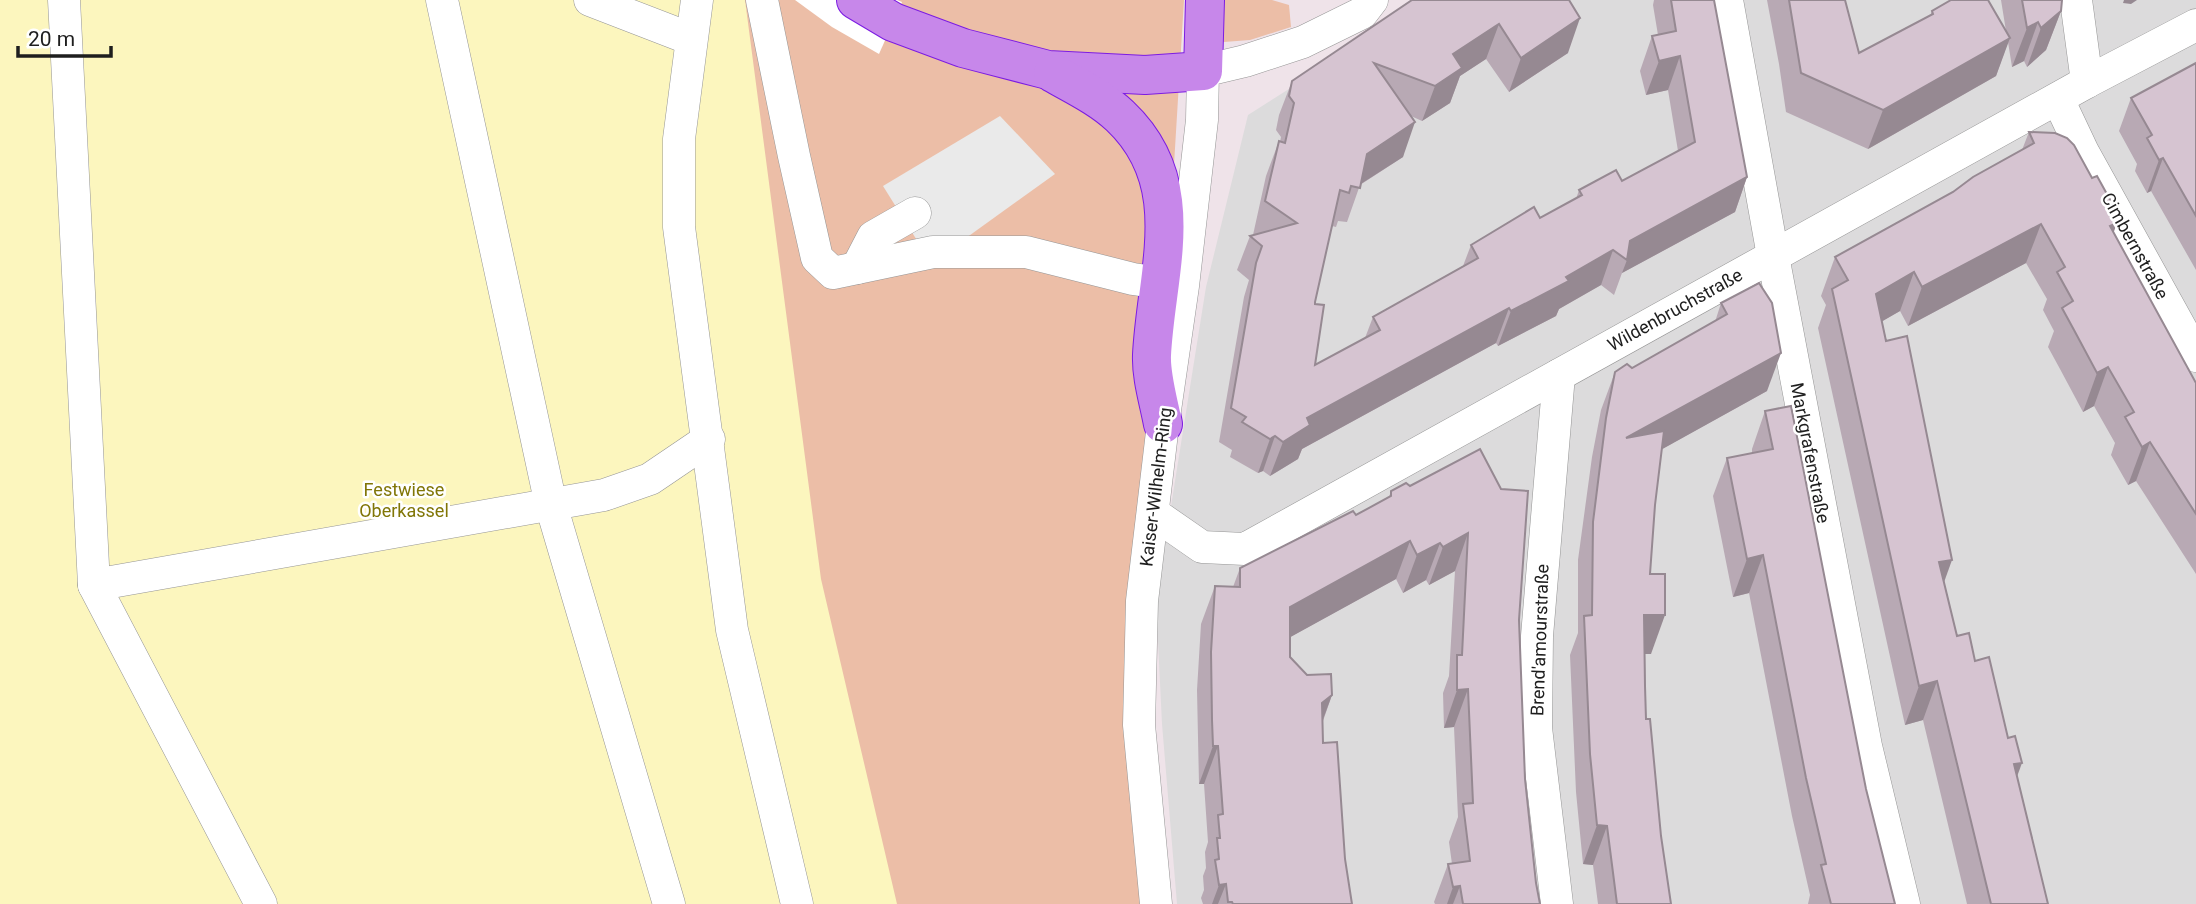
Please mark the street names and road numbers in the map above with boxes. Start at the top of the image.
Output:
street label: Cimbernstraße [2098,189,2173,303]
street label: Wildenbruchstraße [1604,264,1746,355]
street label: Markgrafenstraße [1787,381,1834,525]
street label: Kaiser-Wilhelm-Ring [1135,406,1176,568]
street label: Brend'amourstraße [1526,563,1553,716]

